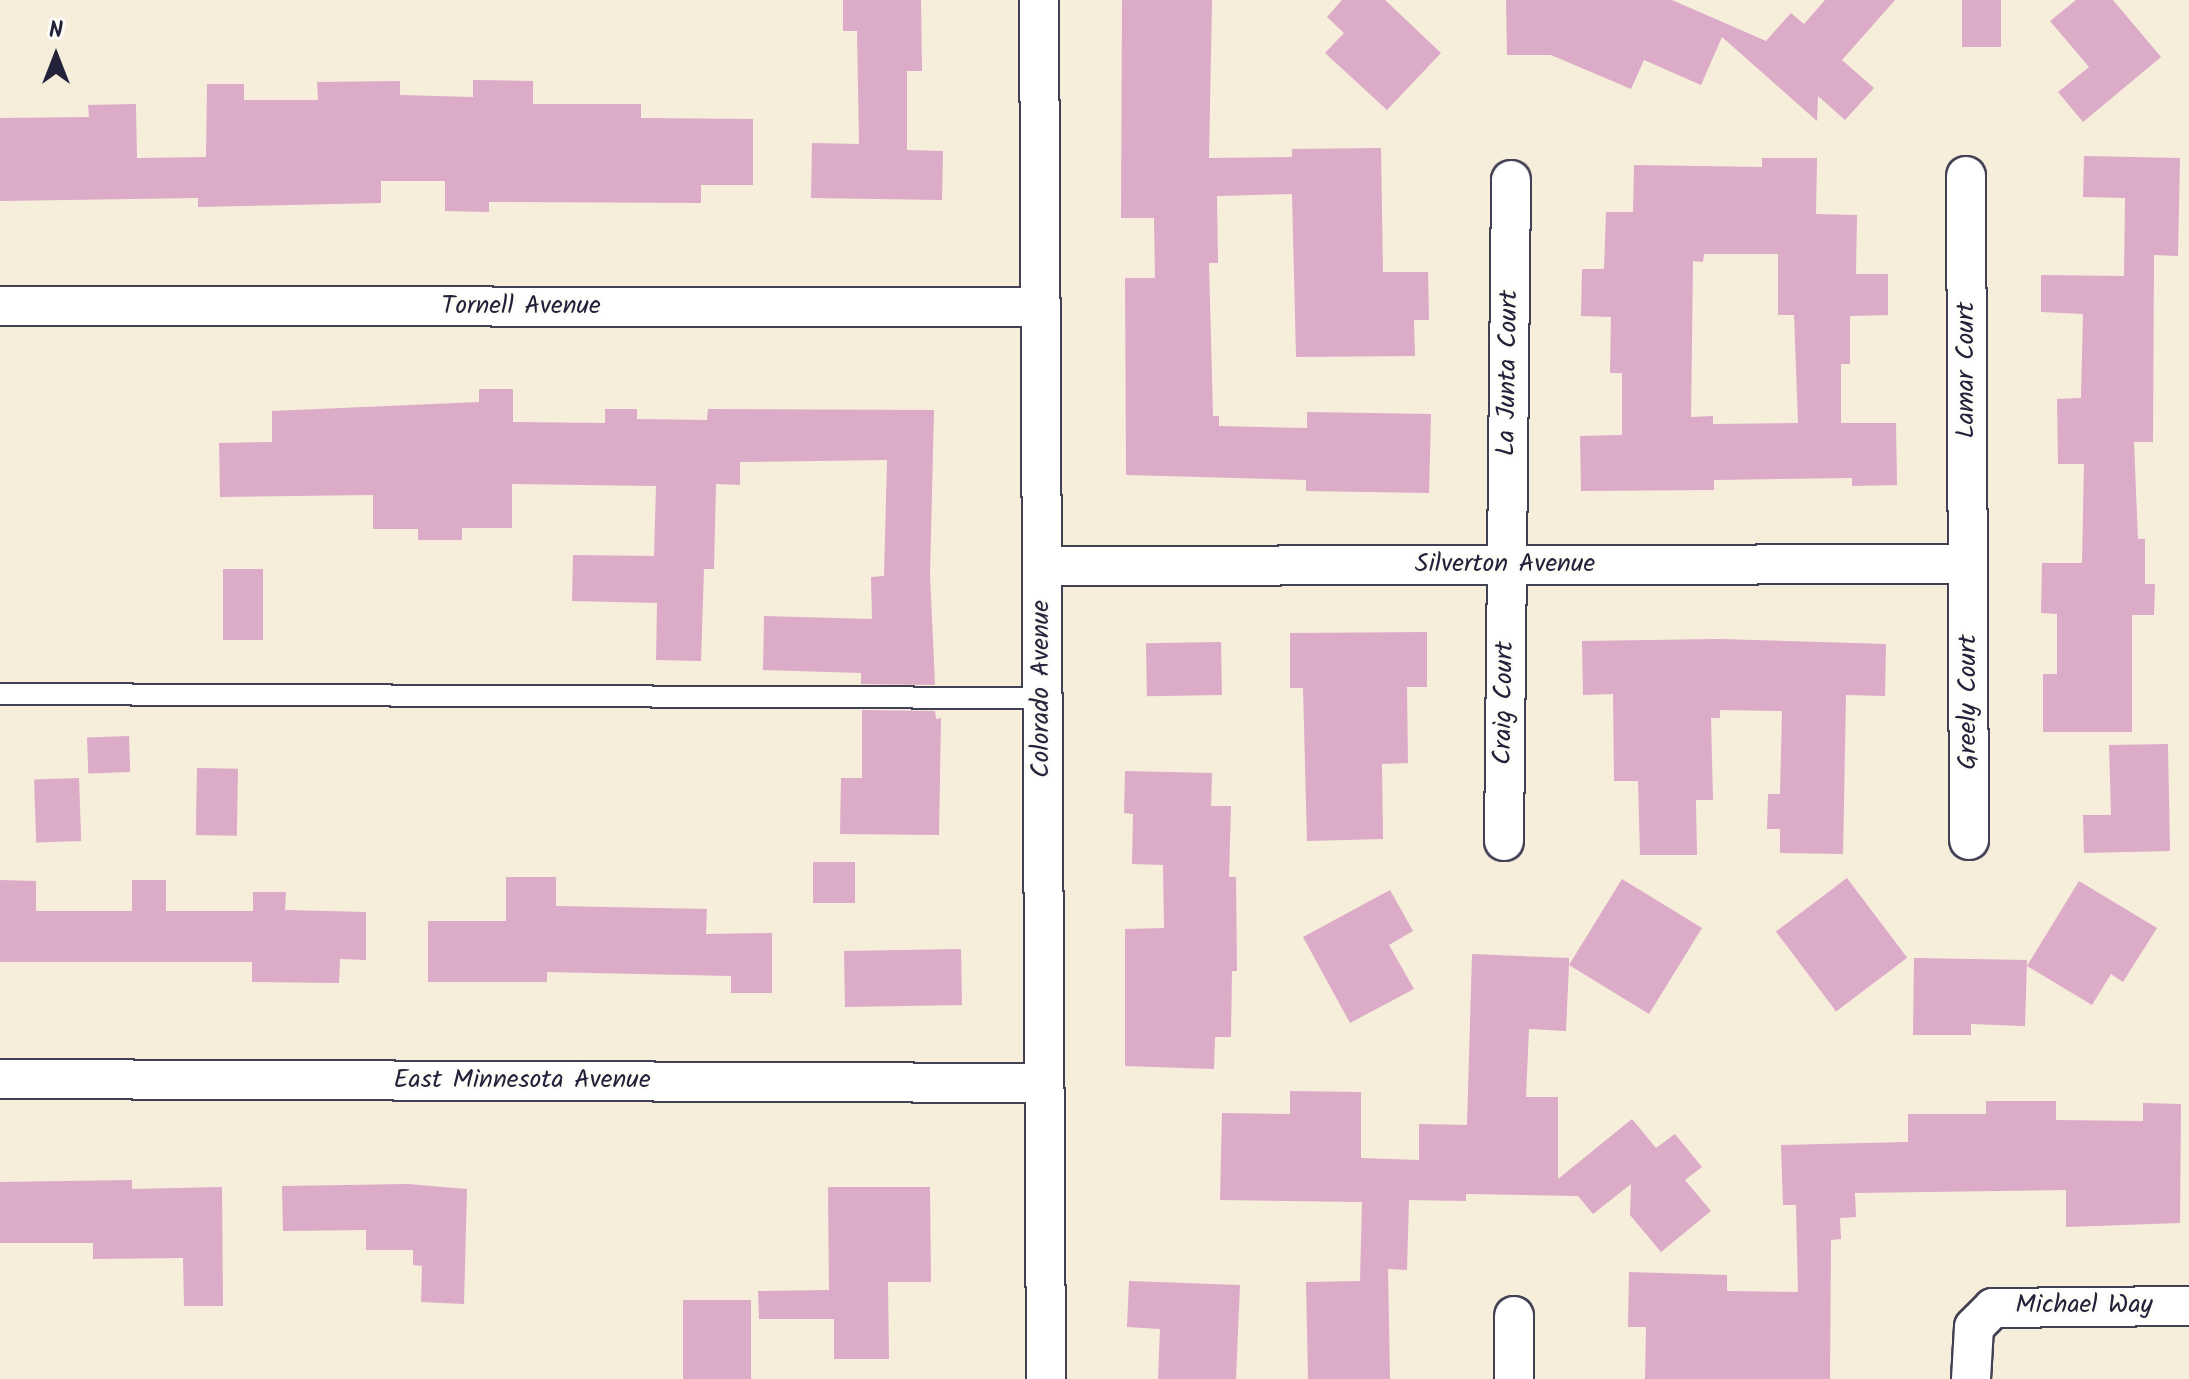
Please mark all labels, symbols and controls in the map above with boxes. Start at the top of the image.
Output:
text: N [49,14,63,49]
north arrow [16,16,96,96]
street label: La Junta Court [1492,289,1526,457]
street label: Tornell Avenue [441,291,601,323]
street label: Lamar Court [1951,302,1983,438]
street label: Silverton Avenue [1415,549,1595,581]
street label: Colorado Avenue [1026,600,1058,778]
street label: Greely Court [1953,634,1985,770]
street label: Craig Court [1488,641,1522,765]
street label: East Minnesota Avenue [393,1065,651,1097]
street label: Michael Way [2015,1290,2153,1322]

